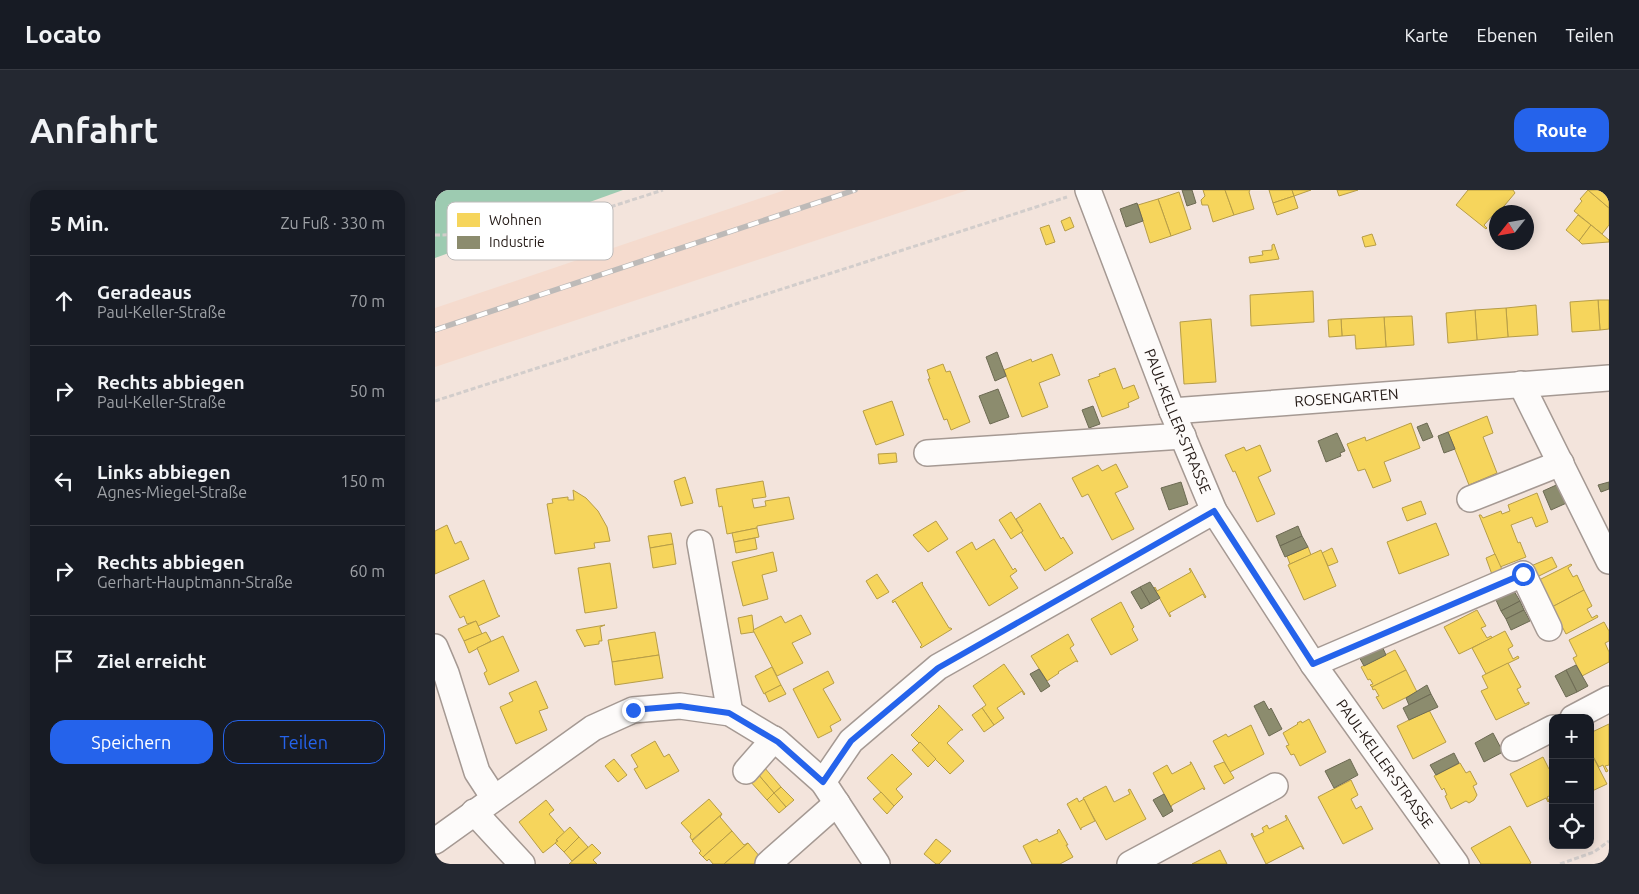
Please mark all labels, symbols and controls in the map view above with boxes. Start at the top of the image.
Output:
text: Locato [25,21,101,48]
text: Karte [1405,25,1449,45]
text: Ebenen [1477,25,1538,45]
text: Teilen [1566,25,1614,45]
button: Route [1514,108,1609,152]
text: Anfahrt [30,110,158,150]
legend [447,202,613,260]
north arrow [1489,205,1534,250]
text: 5 Min. [50,211,109,235]
text: Wohnen [489,212,542,228]
text: Zu Fuß · 330 m [280,214,385,232]
text: Industrie [489,234,545,250]
text: Geradeaus [97,281,192,303]
icon: ahead [50,287,78,315]
text: 70 m [349,292,385,310]
text: Paul-Keller-Straße [97,303,226,321]
street label: PAUL-KELLER-STRASSE [1141,346,1215,496]
text: Rechts abbiegen [97,371,245,393]
icon: right [50,377,78,405]
text: 50 m [349,382,385,400]
street label: ROSENGARTEN [1294,385,1399,410]
text: Paul-Keller-Straße [97,393,226,411]
text: Links abbiegen [97,461,231,483]
icon: left [50,467,78,495]
text: 150 m [340,472,385,490]
text: Agnes-Miegel-Straße [97,483,247,501]
text: Rechts abbiegen [97,551,245,573]
icon: right [50,557,78,585]
text: 60 m [349,562,385,580]
route start [1512,563,1535,586]
text: Gerhart-Hauptmann-Straße [97,573,293,591]
icon: arrive [50,647,78,675]
text: Ziel erreicht [97,650,206,672]
street label: PAUL-KELLER-STRASSE [1333,696,1437,831]
route end [622,699,645,722]
map controls [1549,714,1594,849]
button: + [1549,714,1594,759]
button: Speichern [50,720,213,764]
button: Teilen [223,720,385,764]
button: − [1549,759,1594,804]
button: locate [1549,804,1594,849]

